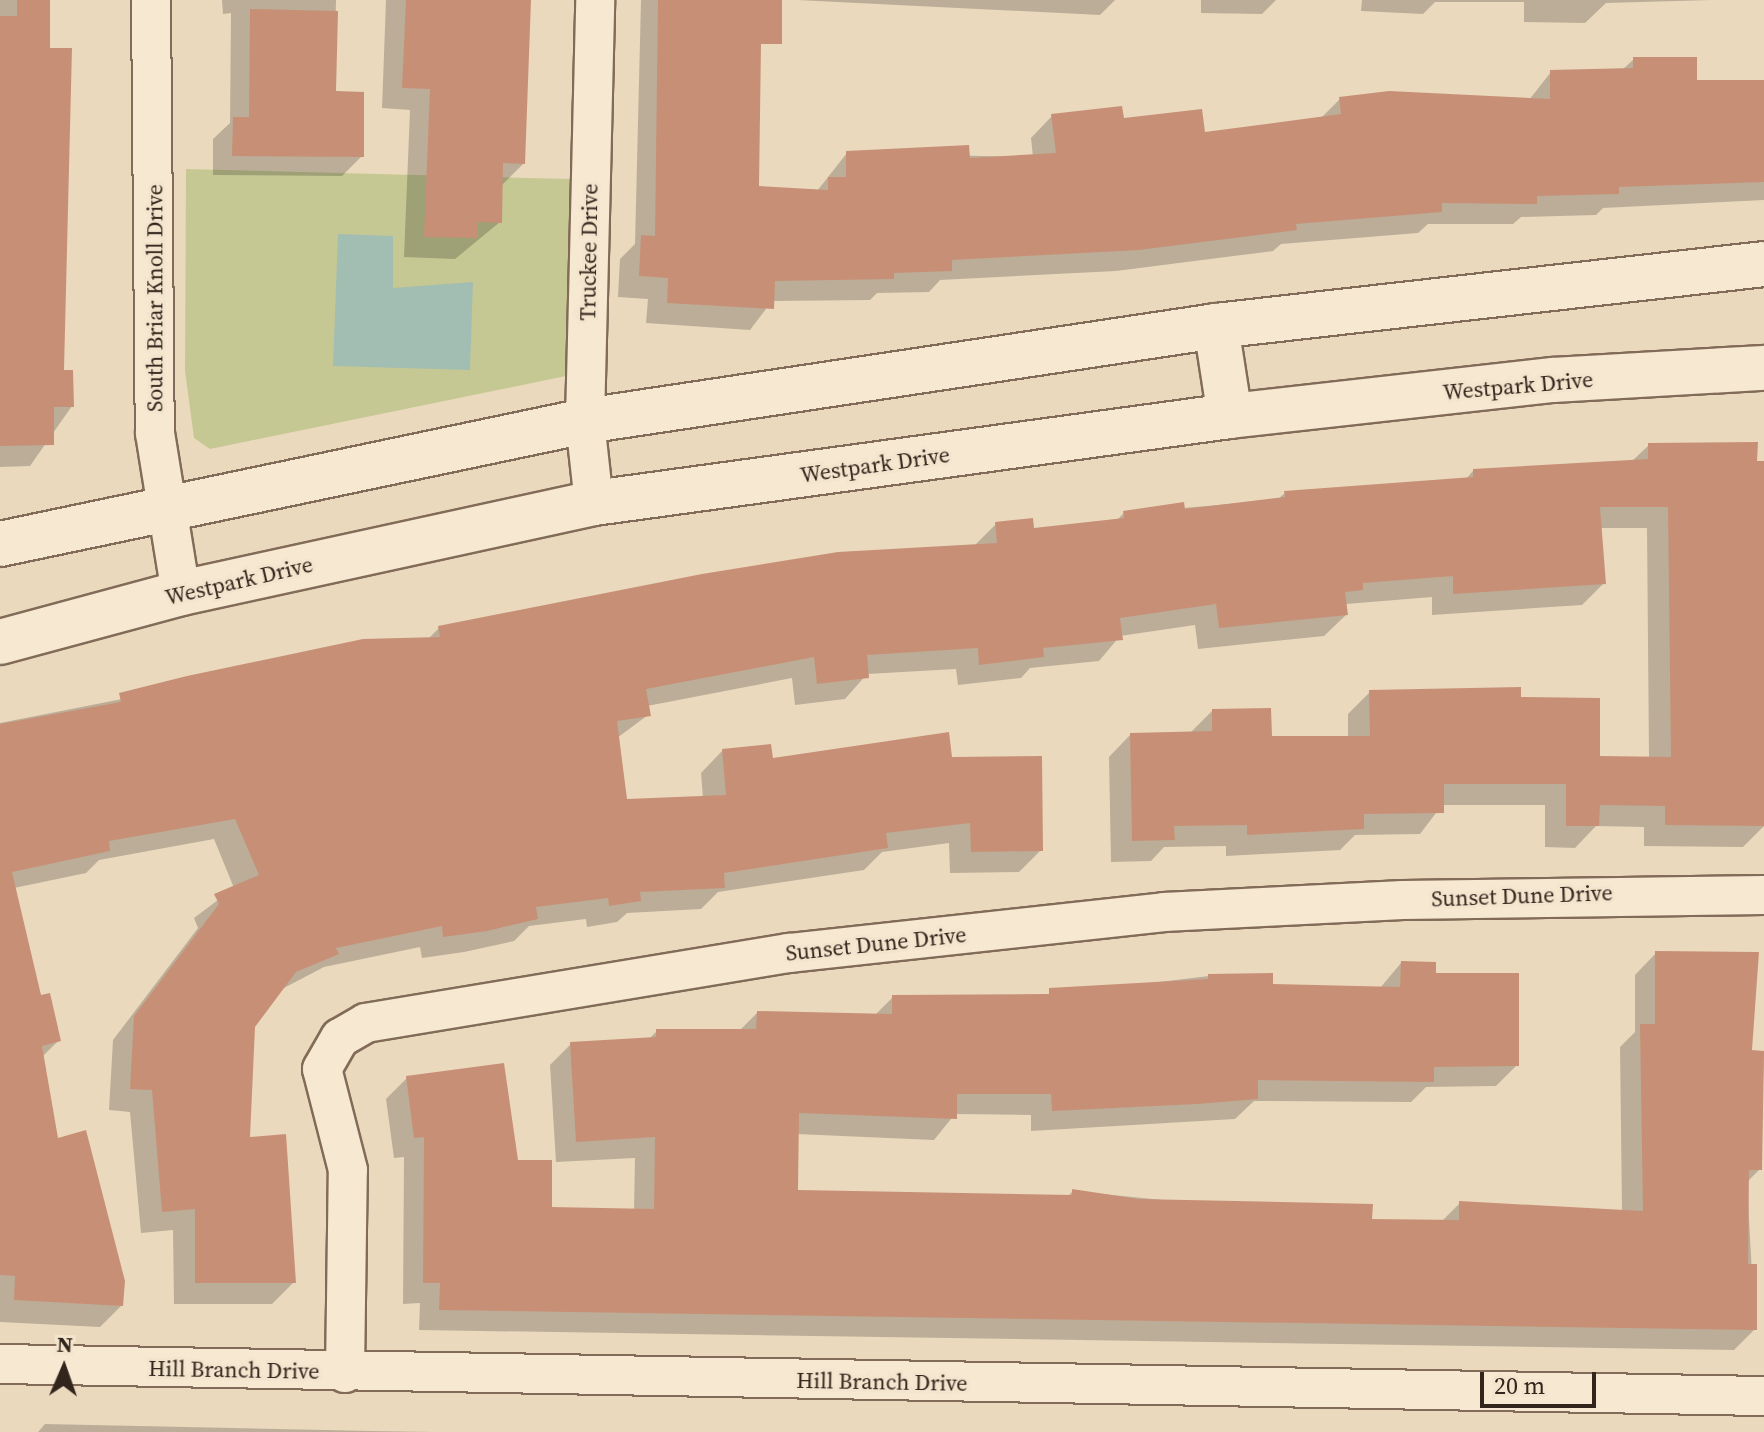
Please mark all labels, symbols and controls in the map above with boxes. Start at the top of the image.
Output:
street label: Truckee Drive [575,183,603,321]
street label: South Briar Knoll Drive [142,184,168,412]
street label: Westpark Drive [1442,366,1594,406]
street label: Westpark Drive [799,441,951,489]
street label: Westpark Drive [163,551,315,611]
street label: Sunset Dune Drive [1431,880,1613,912]
street label: Sunset Dune Drive [784,921,968,967]
north arrow [24,1328,104,1408]
text: N [56,1329,73,1359]
street label: Hill Branch Drive [148,1355,320,1385]
scale bar [1484,1356,1600,1406]
street label: Hill Branch Drive [796,1367,968,1397]
text: 20 m [1494,1369,1545,1402]

